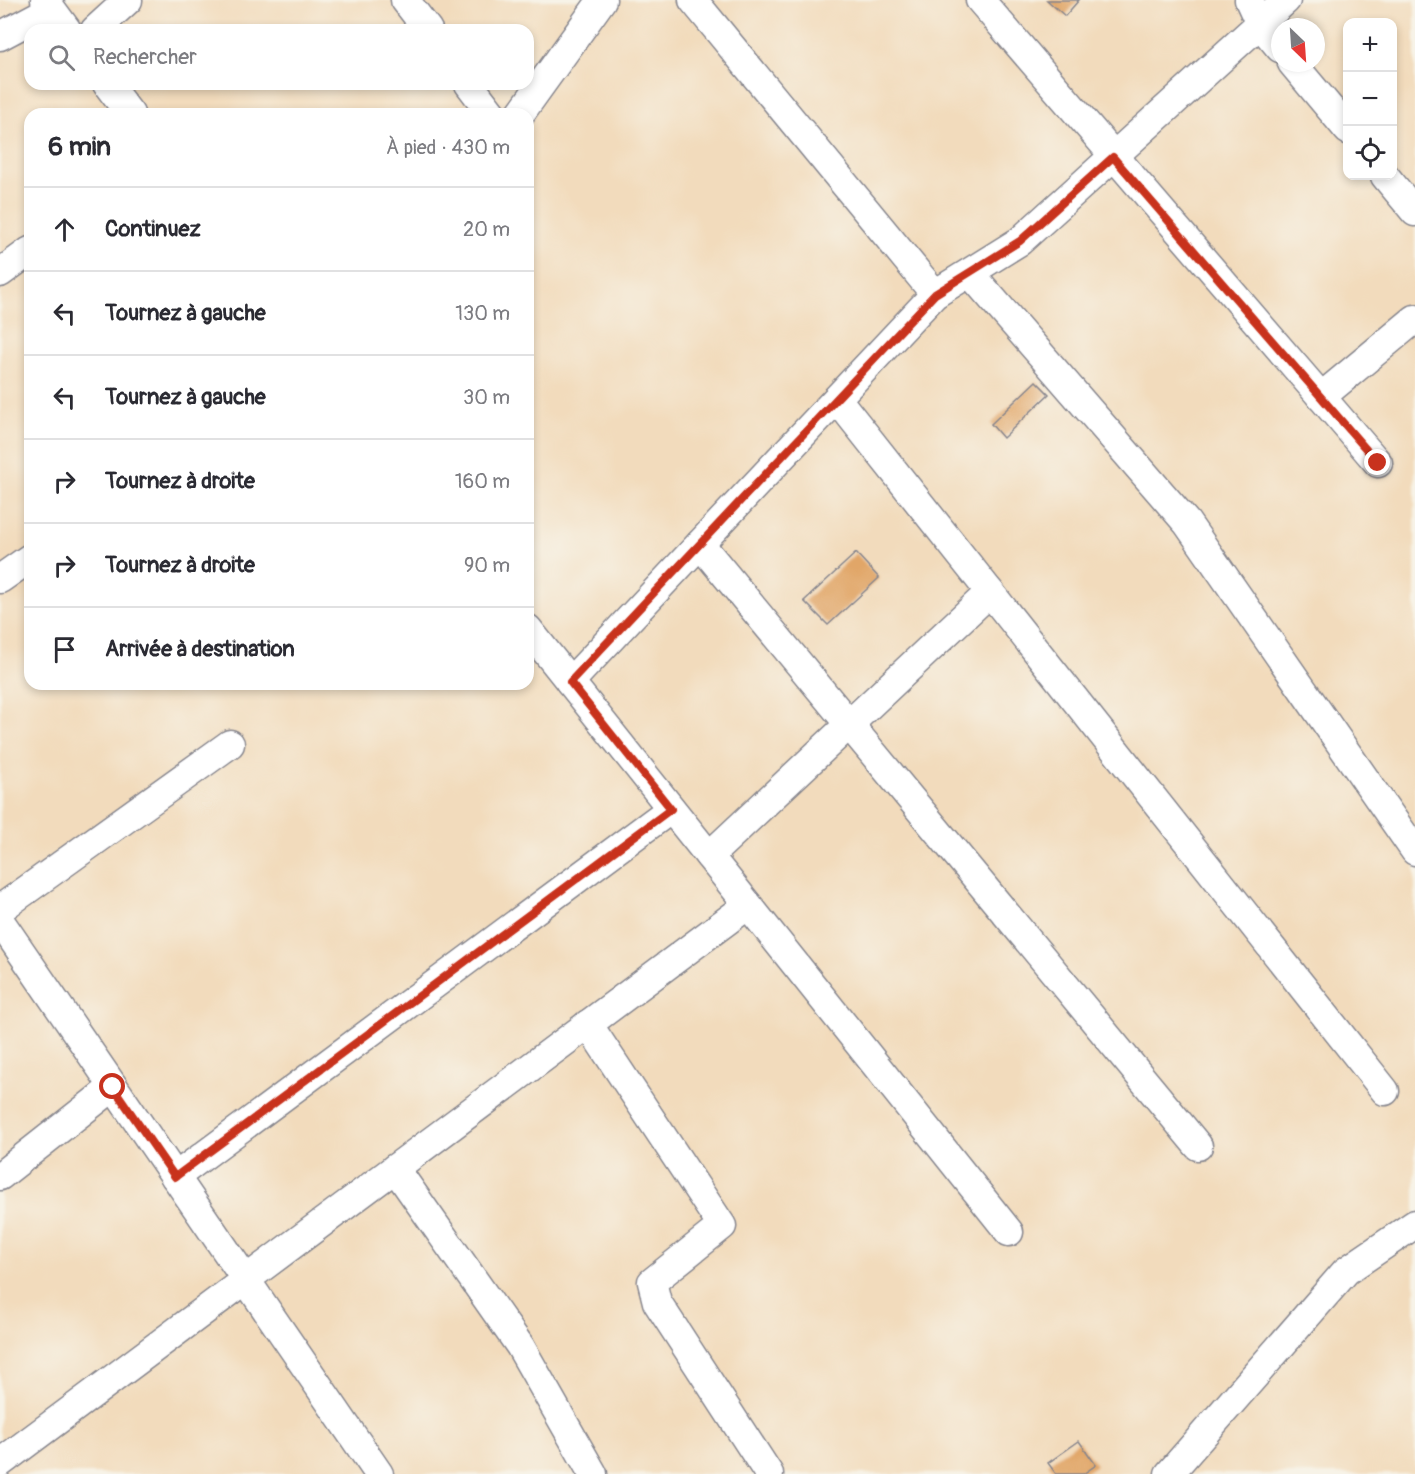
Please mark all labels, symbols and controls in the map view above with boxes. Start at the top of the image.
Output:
north arrow [1271,18,1325,72]
map controls [1343,18,1397,180]
button: + [1343,18,1397,72]
search box [24,24,534,90]
icon: search [45,41,78,74]
text: Rechercher [93,43,197,71]
button: − [1343,72,1397,126]
button: locate [1343,126,1397,180]
text: 6 min [48,131,111,163]
text: À pied · 430 m [386,135,510,160]
icon: ahead [48,213,81,246]
text: Continuez [105,215,201,243]
text: 20 m [463,217,510,242]
icon: left [48,297,81,330]
text: Tournez à gauche [105,299,266,327]
text: 130 m [455,301,510,326]
icon: left [48,381,81,414]
text: Tournez à gauche [105,383,266,411]
text: 30 m [463,385,510,410]
route end [1364,449,1390,475]
icon: right [48,465,81,498]
text: Tournez à droite [105,467,255,495]
text: 160 m [455,469,510,494]
icon: right [48,549,81,582]
text: Tournez à droite [105,551,255,579]
text: 90 m [464,553,510,578]
icon: arrive [48,633,81,666]
text: Arrivée à destination [105,635,295,663]
route start [99,1073,125,1099]

